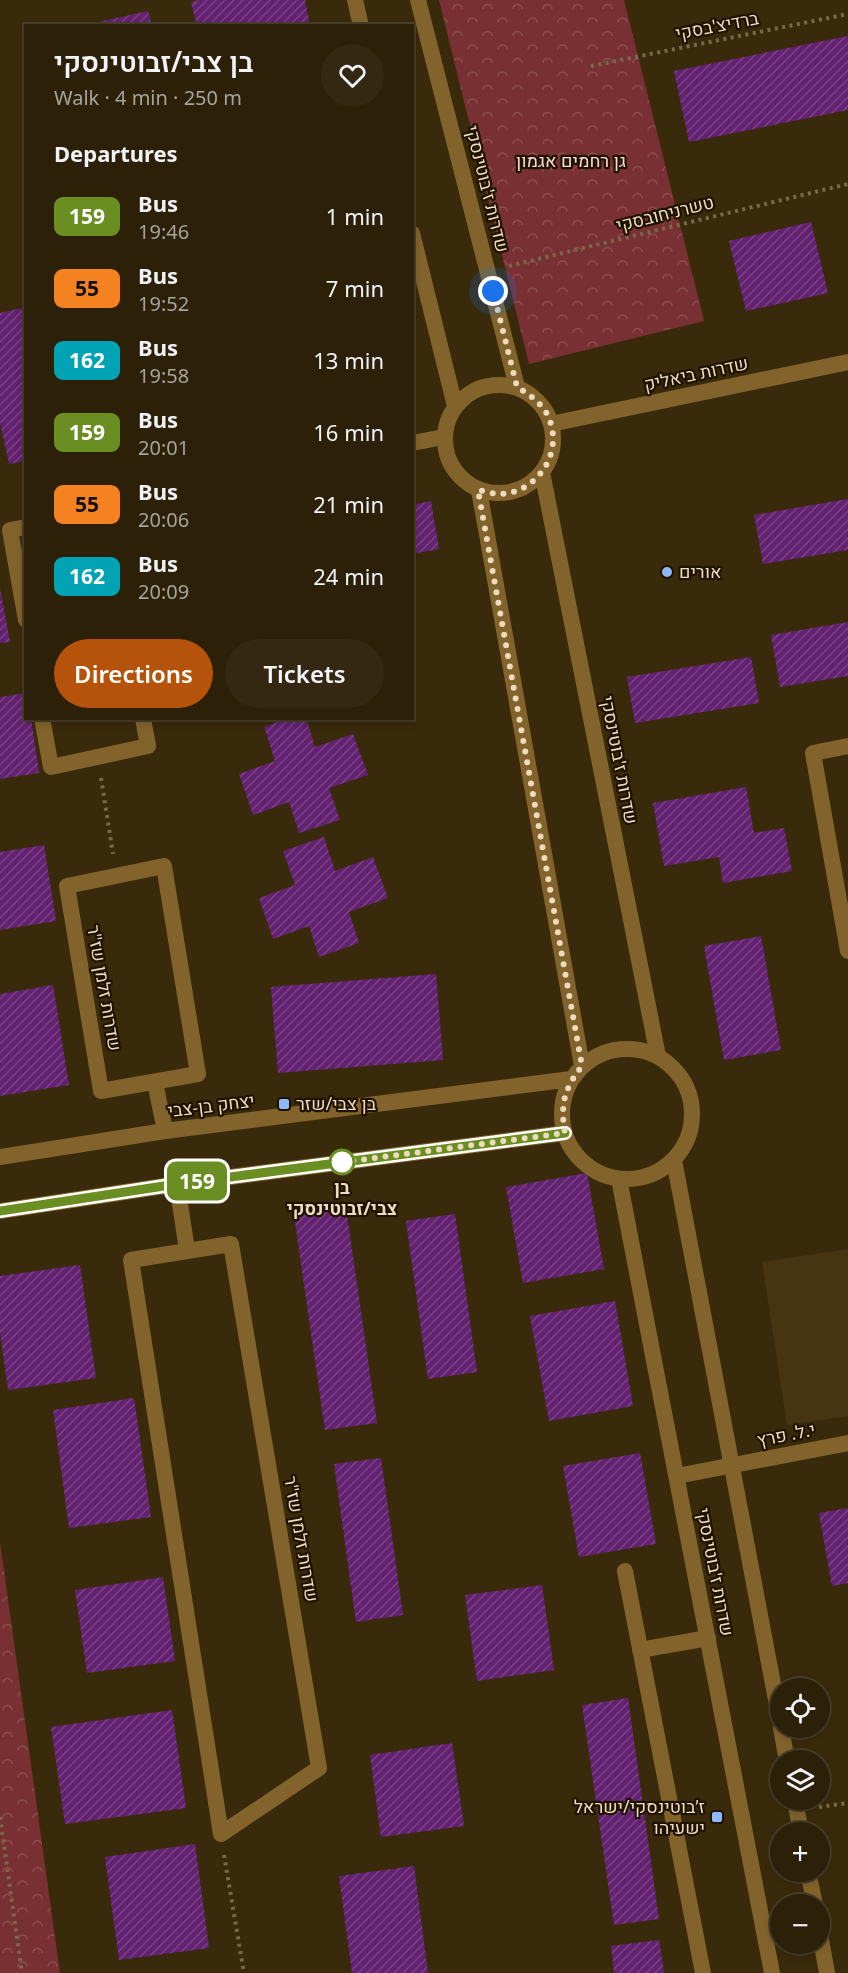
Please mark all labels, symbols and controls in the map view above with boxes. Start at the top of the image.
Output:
street label: ברדיצ'בסקי [673,5,761,45]
text: בן צבי/זבוטינסקי [54,42,253,80]
button: heart [321,44,384,107]
text: Walk · 4 min · 250 m [54,84,242,111]
street label: שדרות ז'בוטינסקי [461,123,515,255]
text: Departures [54,138,178,168]
park label: גן רחמים אגמון [516,148,626,172]
text: Bus [138,188,178,218]
street label: טשרניחובסקי [613,189,716,237]
text: 1 min [326,201,384,231]
text: 159 [69,202,105,230]
text: 19:46 [138,218,189,245]
text: Bus [138,260,178,290]
text: 7 min [326,273,384,303]
text: 55 [75,274,99,302]
your location [478,276,508,306]
text: 19:52 [138,290,189,317]
text: Bus [138,332,178,362]
text: 13 min [313,345,384,375]
text: 162 [69,346,105,374]
street label: שדרות ביאליק [641,350,750,396]
text: 19:58 [138,362,189,389]
text: Bus [138,404,178,434]
text: 16 min [313,417,384,447]
text: 159 [69,418,105,446]
text: 20:01 [138,434,189,461]
text: Bus [138,476,178,506]
text: 21 min [313,489,384,519]
text: 55 [75,490,99,518]
text: 20:06 [138,506,189,533]
text: Bus [138,548,178,578]
place label: אורים [679,559,722,583]
text: 24 min [313,561,384,591]
text: 162 [69,562,105,590]
marker: אורים [660,565,674,579]
text: 20:09 [138,578,189,605]
button: Directions [54,639,213,708]
button: Tickets [225,639,384,708]
street label: שדרות ז'בוטינסקי [596,694,644,826]
street label: שדרות זלמן שז"ר [82,923,128,1053]
street label: יצחק בן-צבי [166,1088,256,1122]
place label: בן צבי/שזר [296,1091,377,1115]
marker: בן צבי/שזר [277,1097,291,1111]
marker: בן צבי/זבוטינסקי [329,1149,355,1175]
line badge: 159 [162,1162,232,1200]
text: 159 [179,1167,215,1195]
place label: בן צבי/זבוטינסקי [287,1175,398,1220]
street label: י.ל. פרץ [755,1417,817,1451]
street label: שדרות זלמן שז"ר [279,1474,325,1604]
street label: שדרות ז'בוטינסקי [692,1506,740,1638]
map controls [770,1678,830,1954]
button: locate [770,1678,830,1738]
button: layers [770,1750,830,1810]
place label: ז׳בוטינסקי/ישראל ישעיהו [574,1794,705,1839]
marker: ז׳בוטינסקי/ישראל ישעיהו [710,1810,724,1824]
button: + [770,1822,830,1882]
button: − [770,1894,830,1954]

